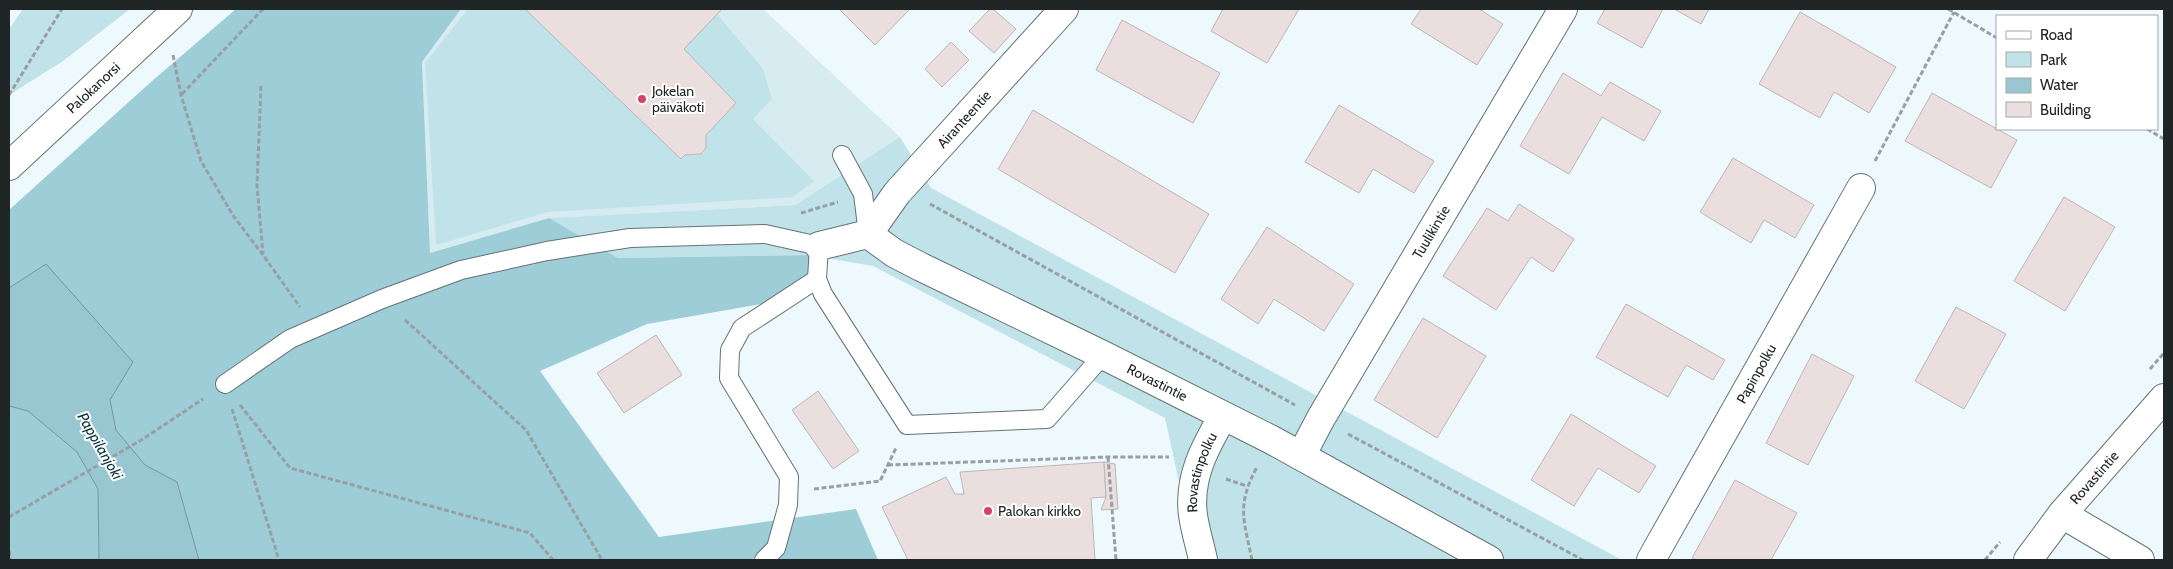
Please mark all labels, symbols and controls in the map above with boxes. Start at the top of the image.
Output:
legend [1996,15,2158,130]
text: Road [2040,26,2073,44]
text: Park [2040,51,2067,69]
street label: Palokanorsi [63,58,124,117]
text: Water [2040,76,2078,94]
place label: Jokelan päiväkoti [651,82,704,116]
street label: Airanteentie [933,86,995,152]
marker: Jokelan päiväkoti [636,93,648,105]
text: Building [2040,101,2091,119]
street label: Tuulikintie [1408,202,1454,262]
street label: Papinpolku [1732,341,1780,407]
street label: Rovastintie [1124,360,1191,405]
water label: Pappilanjoki [74,409,127,484]
street label: Rovastinpolku [1183,429,1221,513]
street label: Rovastintie [2066,447,2123,508]
place label: Palokan kirkko [998,502,1081,520]
marker: Palokan kirkko [982,505,994,517]

